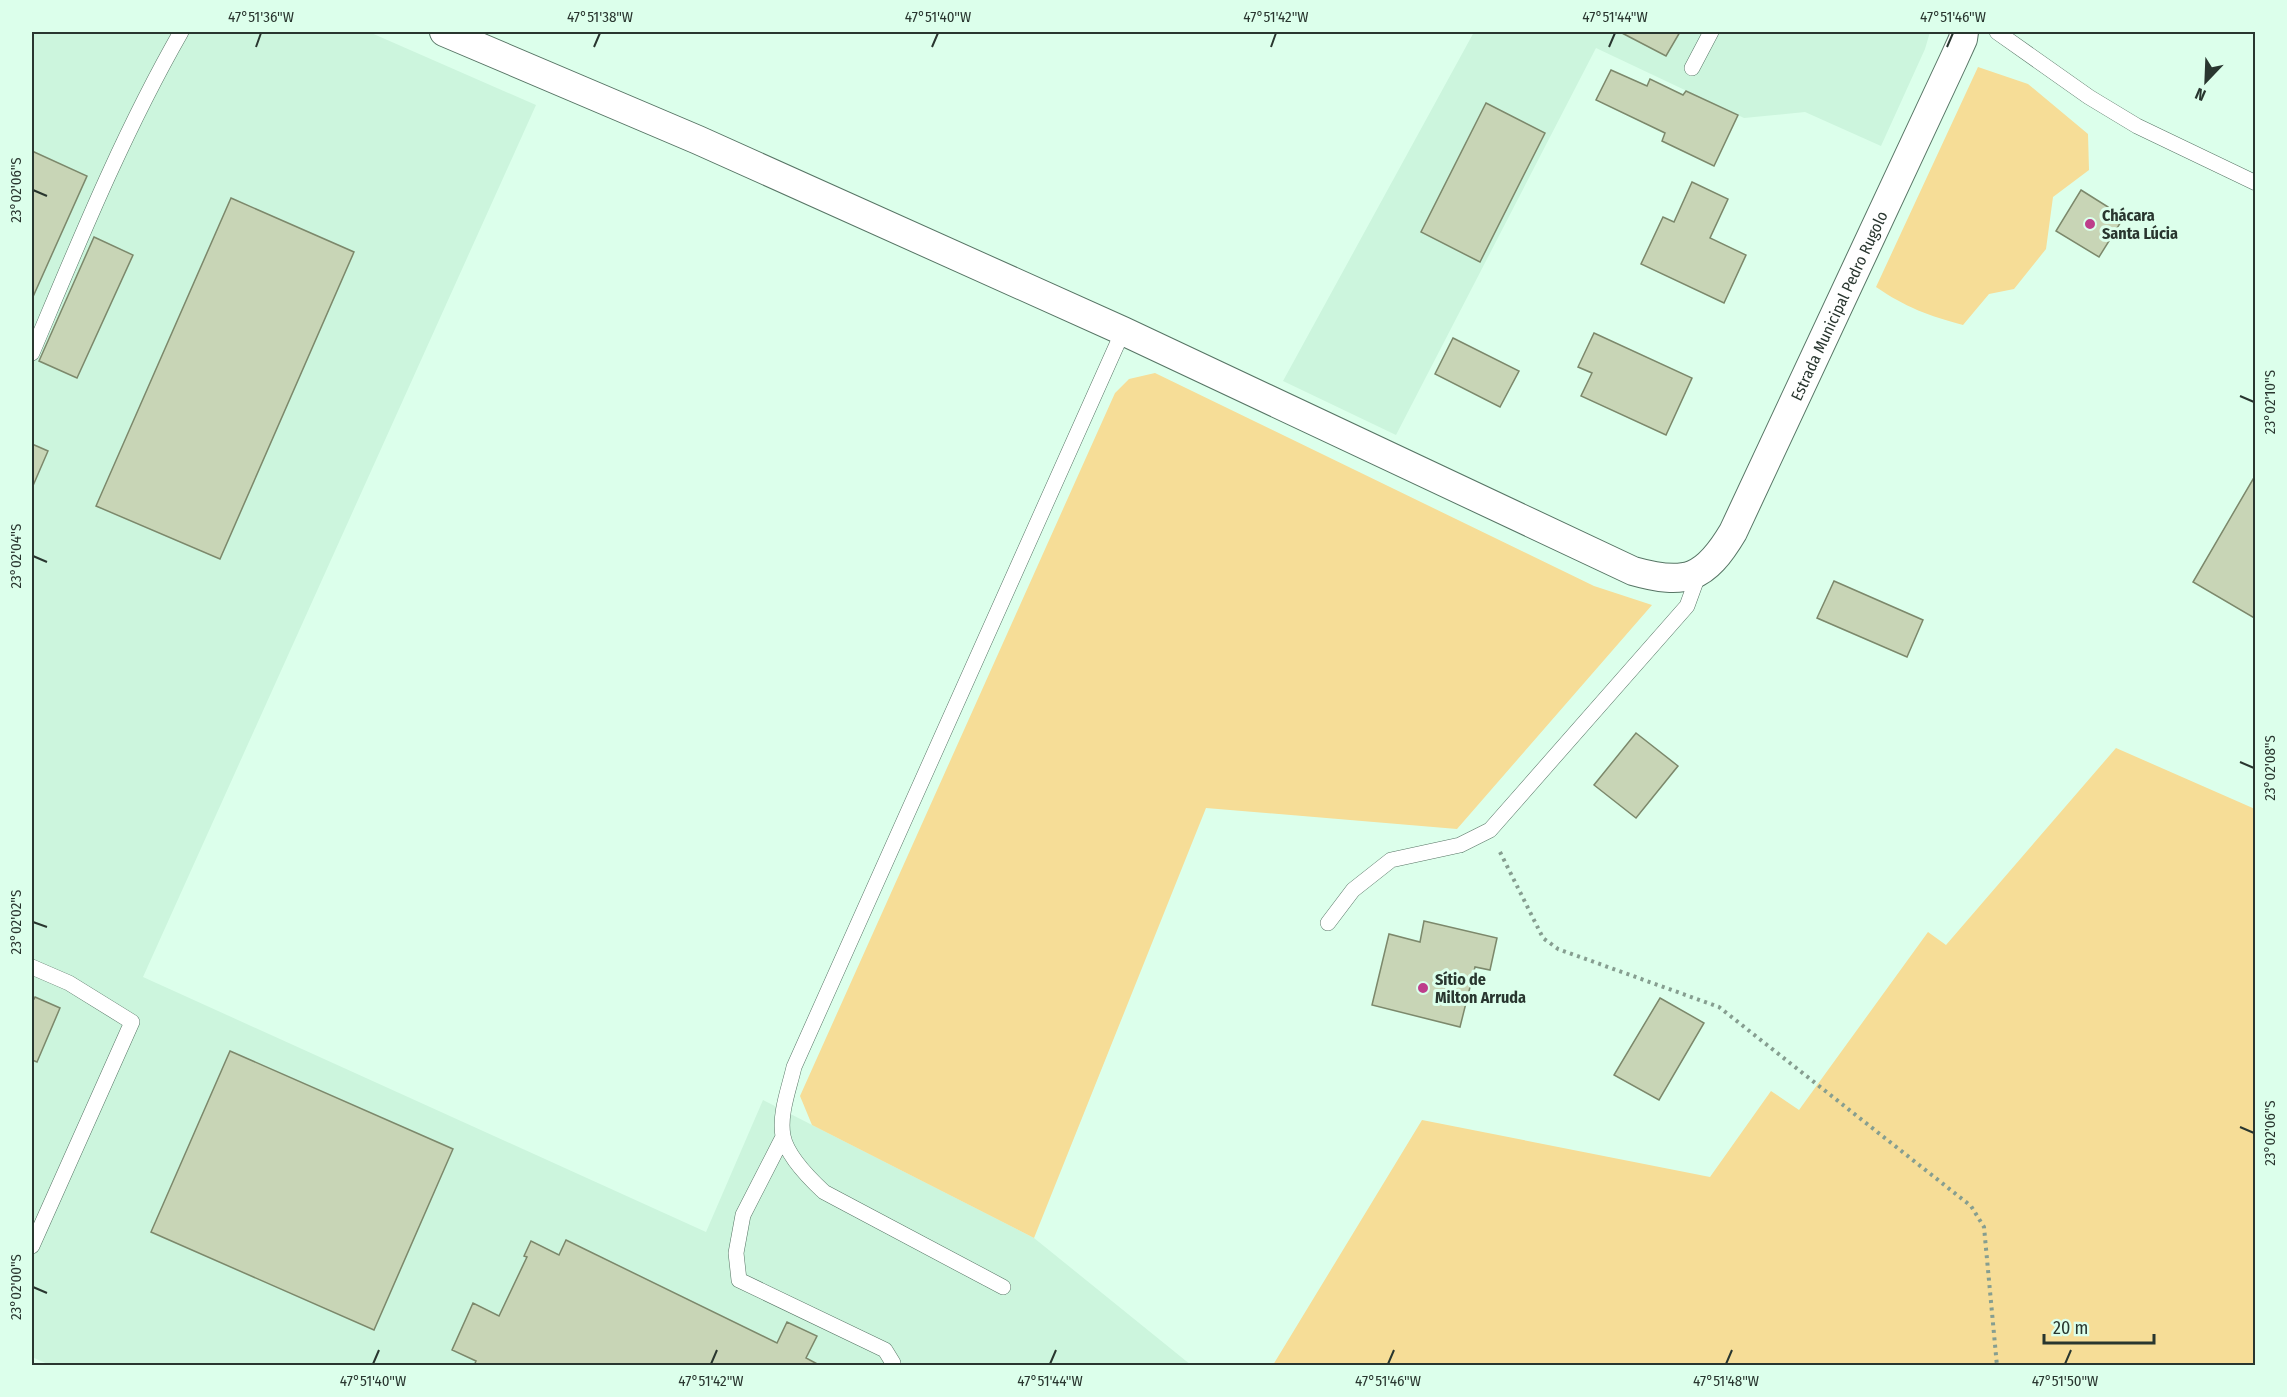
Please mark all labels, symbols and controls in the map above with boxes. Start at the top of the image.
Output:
text: 47°51'36"W [228,8,294,26]
text: 47°51'38"W [567,8,633,26]
text: 47°51'40"W [905,8,971,26]
text: 47°51'42"W [1243,8,1309,26]
text: 47°51'44"W [1582,8,1648,26]
text: 47°51'46"W [1920,8,1986,26]
north arrow [2176,51,2236,111]
text: N [2192,84,2208,105]
text: 23°02'06"S [7,157,25,223]
place label: Chácara Santa Lúcia [2102,206,2178,243]
street label: Estrada Municipal Pedro Rugolo [1786,208,1891,403]
marker: Chácara Santa Lúcia [2083,217,2097,231]
text: 23°02'10"S [2261,370,2279,434]
text: 23°02'04"S [7,524,25,588]
text: 23°02'08"S [2261,735,2279,801]
text: 23°02'02"S [7,890,25,954]
place label: Sítio de Milton Arruda [1435,970,1526,1007]
marker: Sítio de Milton Arruda [1416,981,1430,995]
text: 23°02'06"S [2261,1100,2279,1166]
text: 23°02'00"S [7,1254,25,1320]
scale bar [2044,1307,2154,1345]
text: 20 m [2053,1317,2088,1339]
text: 47°51'40"W [340,1372,406,1390]
text: 47°51'42"W [678,1372,744,1390]
text: 47°51'44"W [1017,1372,1083,1390]
text: 47°51'46"W [1355,1372,1421,1390]
text: 47°51'48"W [1693,1372,1759,1390]
text: 47°51'50"W [2032,1372,2098,1390]

